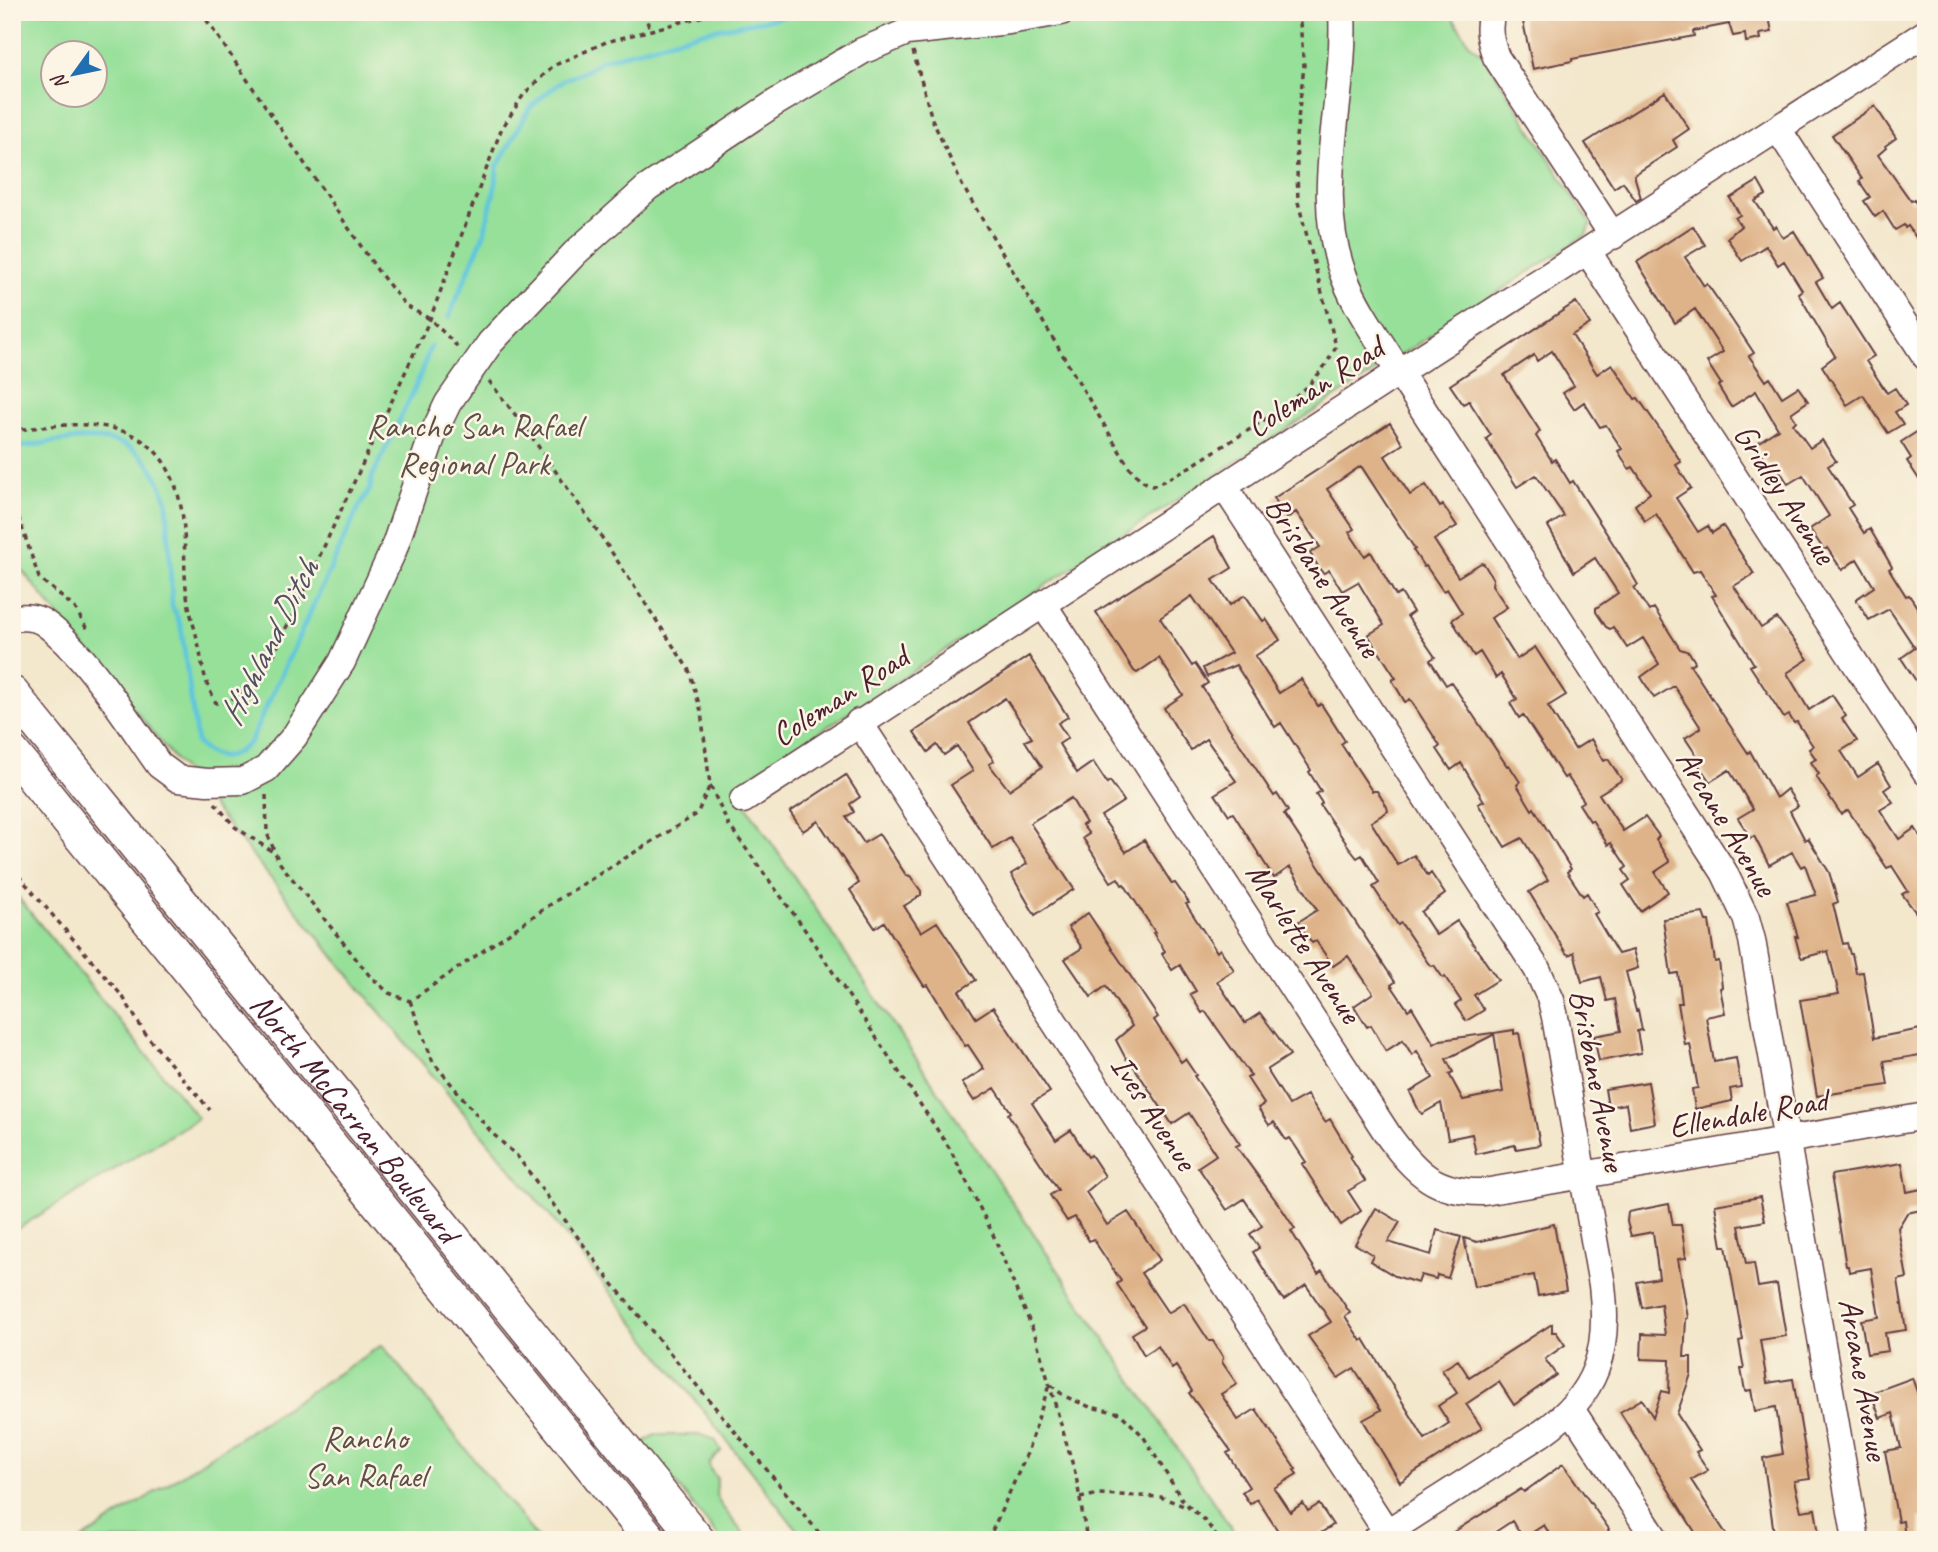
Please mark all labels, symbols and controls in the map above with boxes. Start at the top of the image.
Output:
north arrow [38,38,108,108]
text: N [46,69,74,94]
street label: Coleman Road [1238,324,1395,447]
park label: Rancho San Rafael Regional Park [366,405,587,485]
street label: Gridley Avenue [1724,416,1847,573]
street label: Brisbane Avenue [1256,488,1392,667]
water label: Highland Ditch [208,549,331,732]
street label: Coleman Road [763,633,920,756]
street label: Arcane Avenue [1667,742,1788,905]
street label: Marlette Avenue [1237,854,1373,1033]
street label: North McCarran Boulevard [241,984,472,1255]
street label: Brisbane Avenue [1560,986,1637,1177]
street label: Ives Avenue [1101,1047,1208,1180]
street label: Ellendale Road [1666,1078,1836,1148]
street label: Arcane Avenue [1829,1295,1899,1466]
park label: Rancho San Rafael [304,1417,431,1497]

